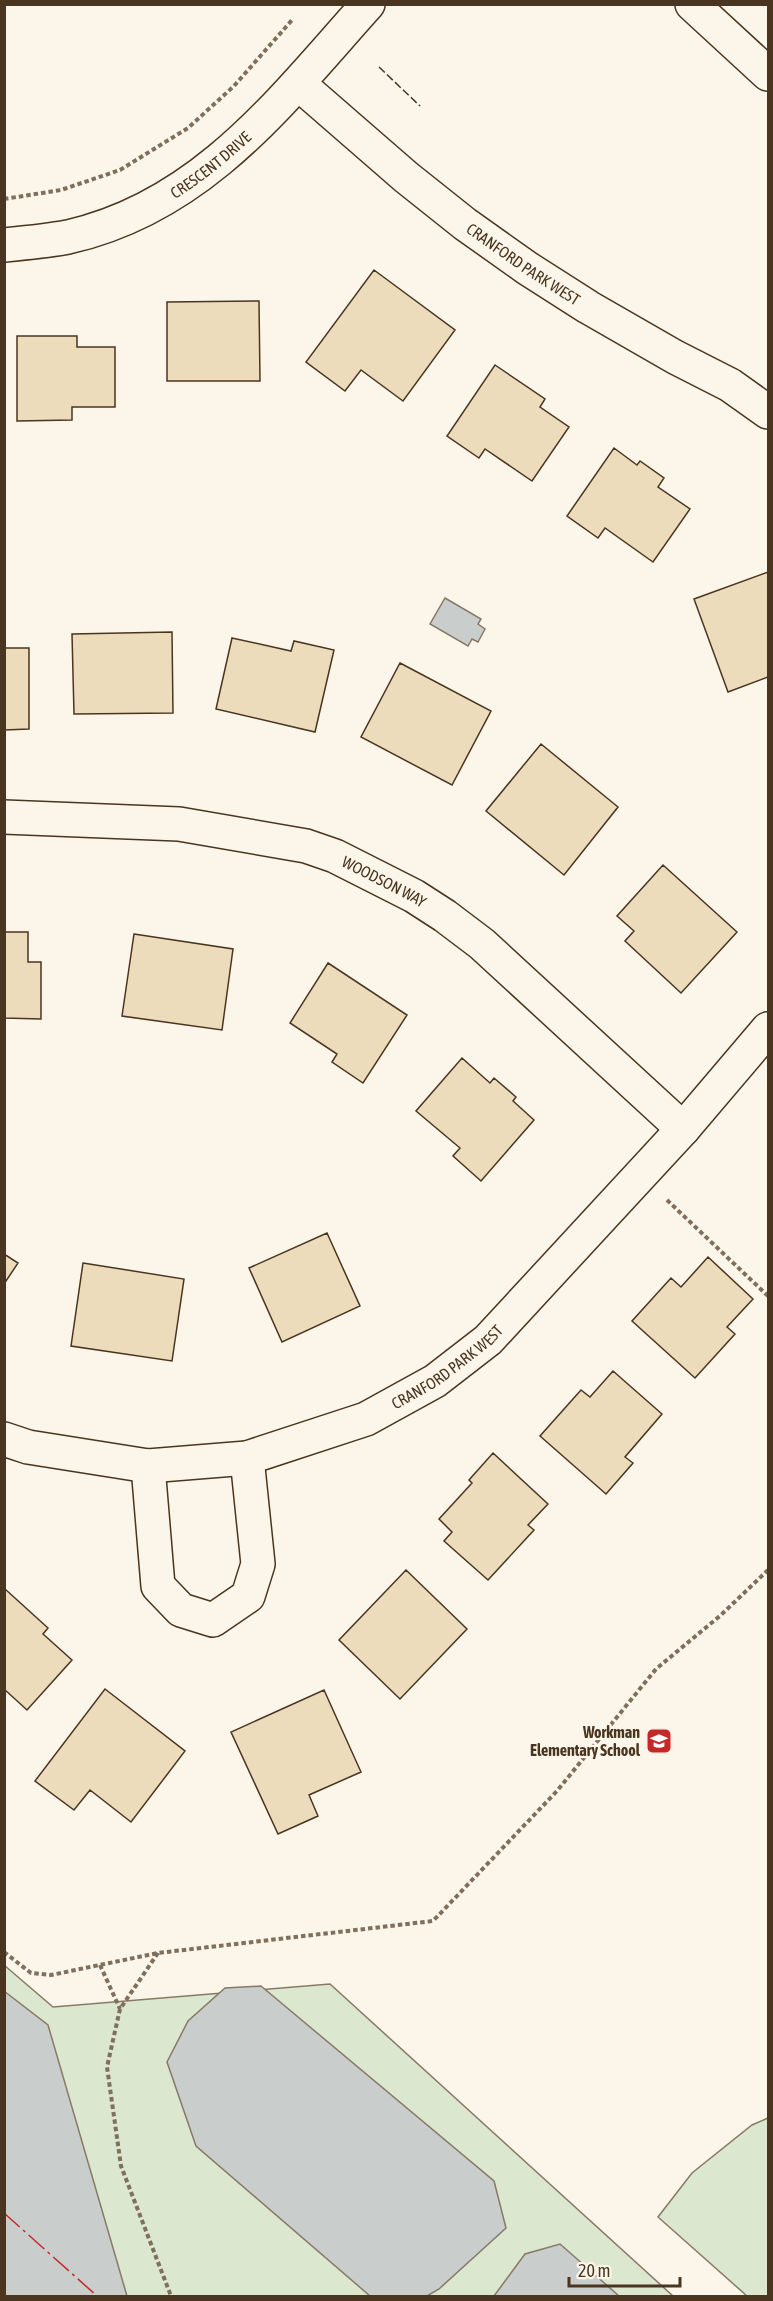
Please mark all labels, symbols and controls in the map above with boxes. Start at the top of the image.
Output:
street label: CRESCENT DRIVE [167,127,254,202]
street label: CRANFORD PARK WEST [463,219,583,309]
street label: WOODSON WAY [339,852,430,911]
street label: CRANFORD PARK WEST [388,1321,506,1412]
place label: Workman Elementary School [530,1723,641,1759]
school or university icon: Workman Elementary School [644,1726,674,1756]
scale bar [569,2250,680,2288]
text: 20 m [578,2260,610,2281]

